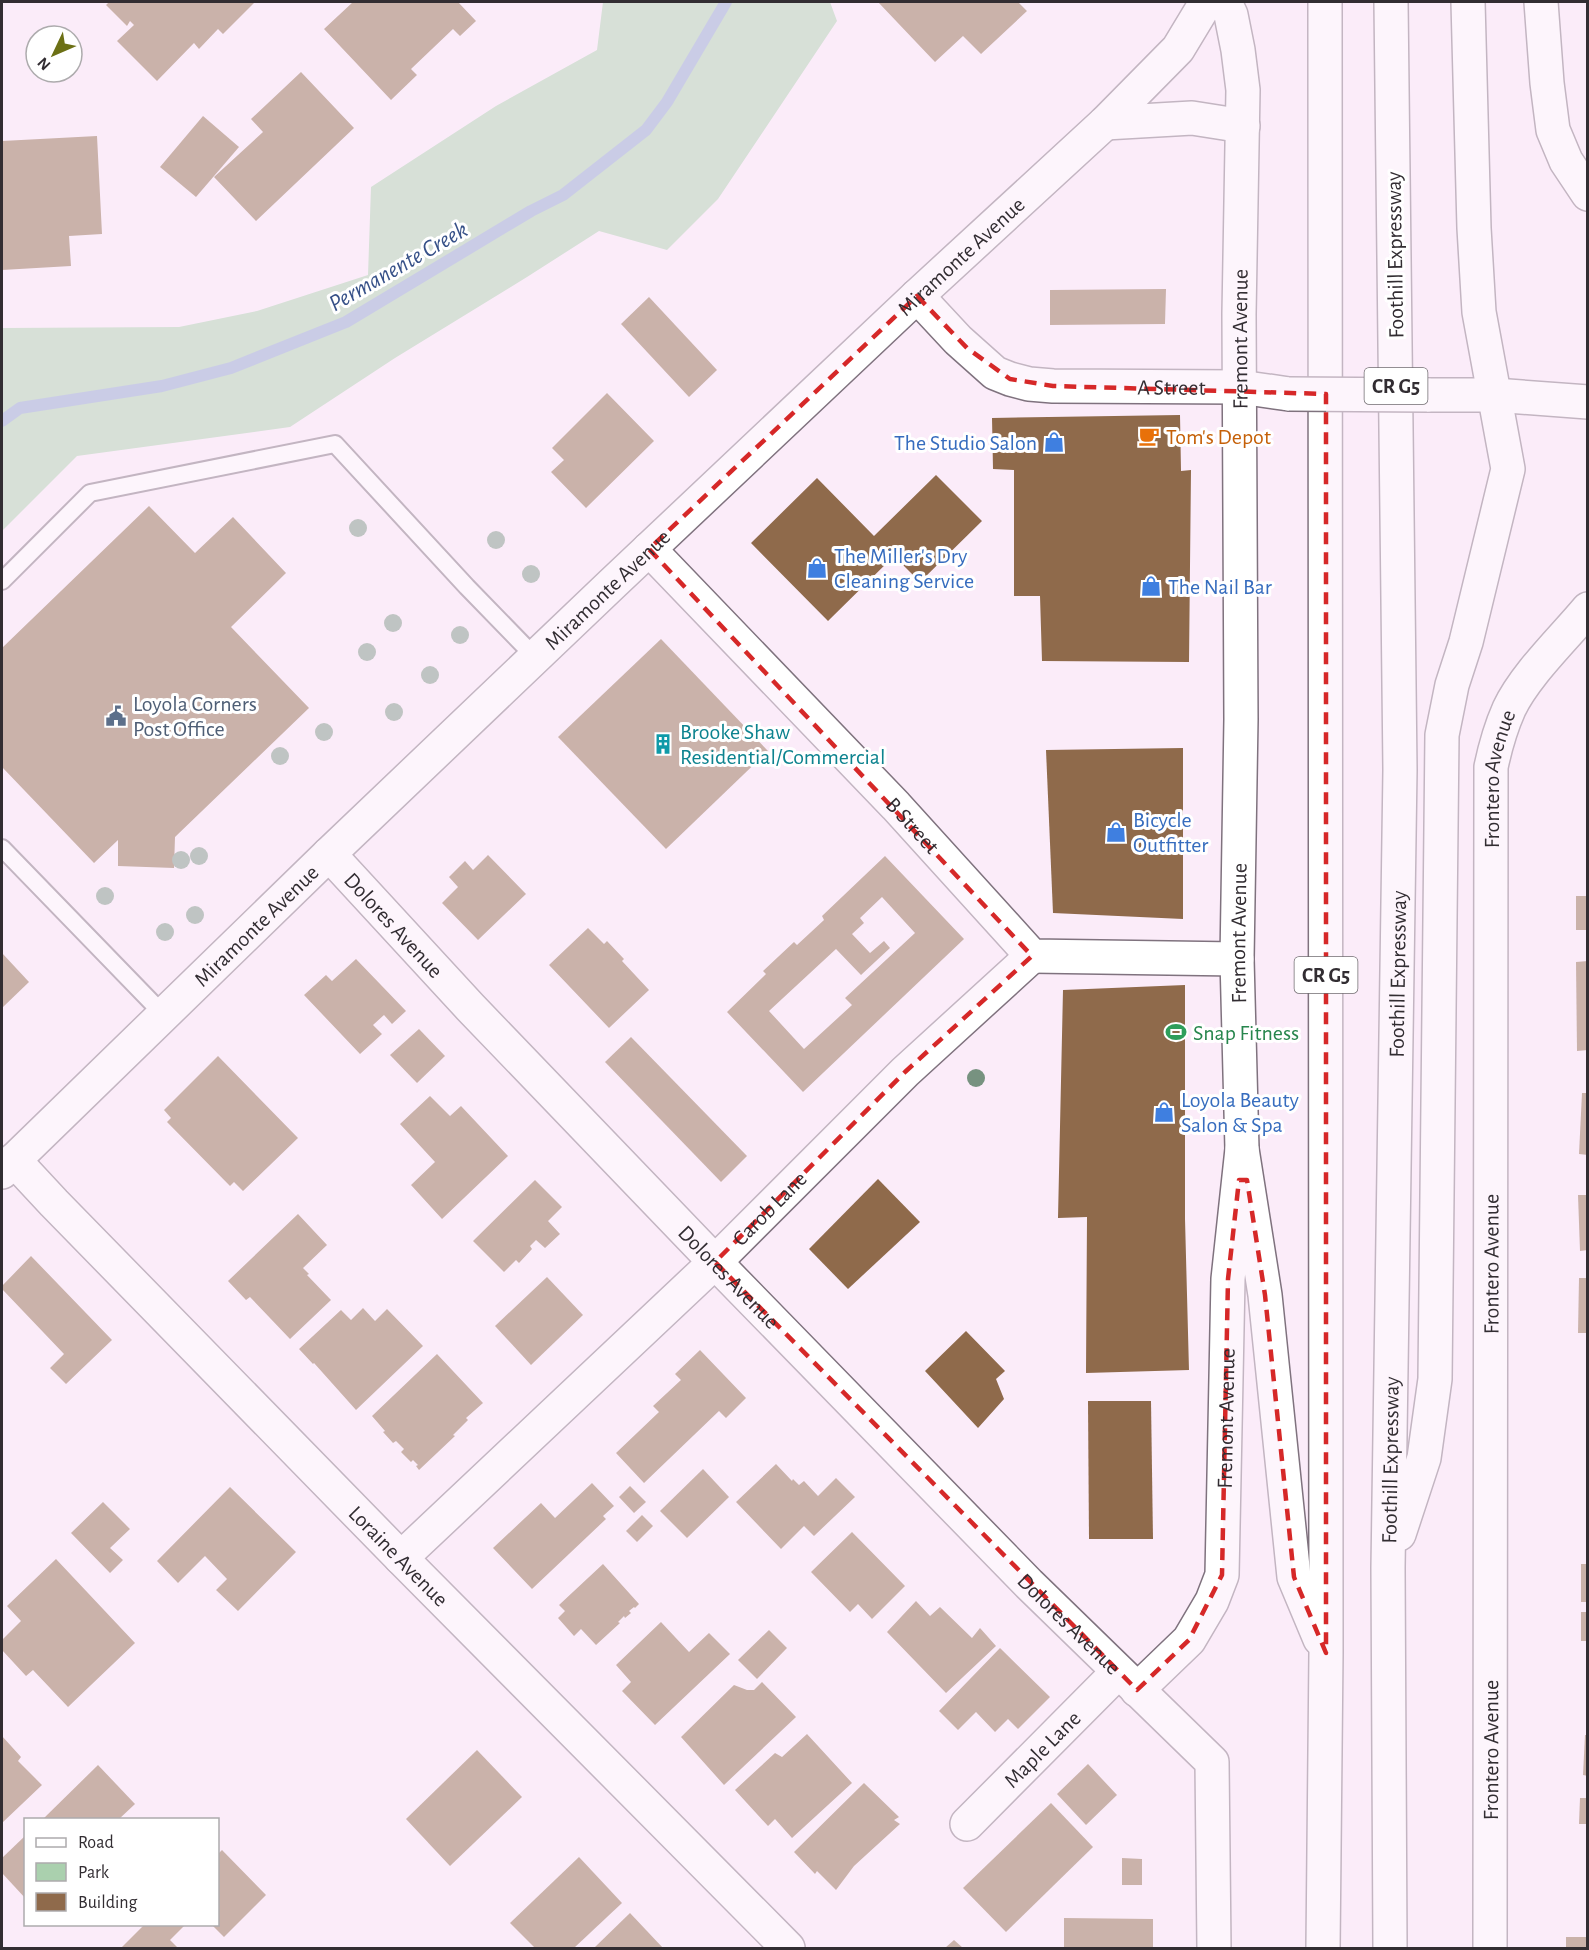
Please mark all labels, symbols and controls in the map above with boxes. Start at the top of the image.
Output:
north arrow [24,24,84,84]
text: N [34,54,54,73]
street label: Foothill Expressway [1383,171,1407,339]
street label: Miramonte Avenue [894,193,1029,320]
water label: Permanente Creek [325,218,472,316]
street label: Fremont Avenue [1229,269,1252,409]
road number: CR G5 [1364,368,1428,404]
street label: A Street [1137,376,1206,399]
cafe icon: Tom's Depot [1137,424,1161,448]
place label: Tom's Depot [1166,426,1271,448]
shop icon: The Studio Salon [1042,430,1066,454]
place label: The Studio Salon [894,432,1037,454]
street label: Miramonte Avenue [541,525,675,654]
place label: The Miller's Dry Cleaning Service [834,545,974,592]
shop icon: The Miller's Dry Cleaning Service [805,556,829,580]
shop icon: The Nail Bar [1139,574,1163,598]
place label: The Nail Bar [1168,576,1272,598]
place label: Loyola Corners Post Office [133,693,257,740]
public building icon: Loyola Corners Post Office [104,704,128,728]
street label: Frontero Avenue [1480,707,1519,848]
place label: Brooke Shaw Residential/Commercial [680,721,885,768]
building icon: Brooke Shaw Residential/Commercial [651,732,675,756]
street label: B Street [882,793,943,858]
place label: Bicycle Outfitter [1133,809,1208,856]
shop icon: Bicycle Outfitter [1104,820,1128,844]
street label: Miramonte Avenue [190,861,323,991]
street label: Fremont Avenue [1227,863,1251,1004]
street label: Dolores Avenue [340,868,447,982]
street label: Foothill Expressway [1386,890,1410,1058]
road number: CR G5 [1294,957,1358,993]
sports icon: Snap Fitness [1164,1020,1188,1044]
place label: Snap Fitness [1193,1022,1299,1044]
place label: Loyola Beauty Salon & Spa [1181,1089,1300,1136]
shop icon: Loyola Beauty Salon & Spa [1152,1100,1176,1124]
street label: Carob Lane [728,1167,811,1250]
street label: Frontero Avenue [1481,1194,1503,1334]
street label: Dolores Avenue [674,1221,783,1333]
street label: Fremont Avenue [1214,1348,1239,1489]
street label: Foothill Expressway [1378,1376,1403,1544]
street label: Loraine Avenue [344,1502,452,1611]
street label: Dolores Avenue [1013,1569,1125,1679]
street label: Frontero Avenue [1480,1680,1502,1820]
street label: Maple Lane [1000,1707,1085,1792]
legend [24,1818,219,1926]
text: Road [78,1834,114,1852]
text: Park [78,1864,110,1882]
text: Building [78,1894,138,1912]

